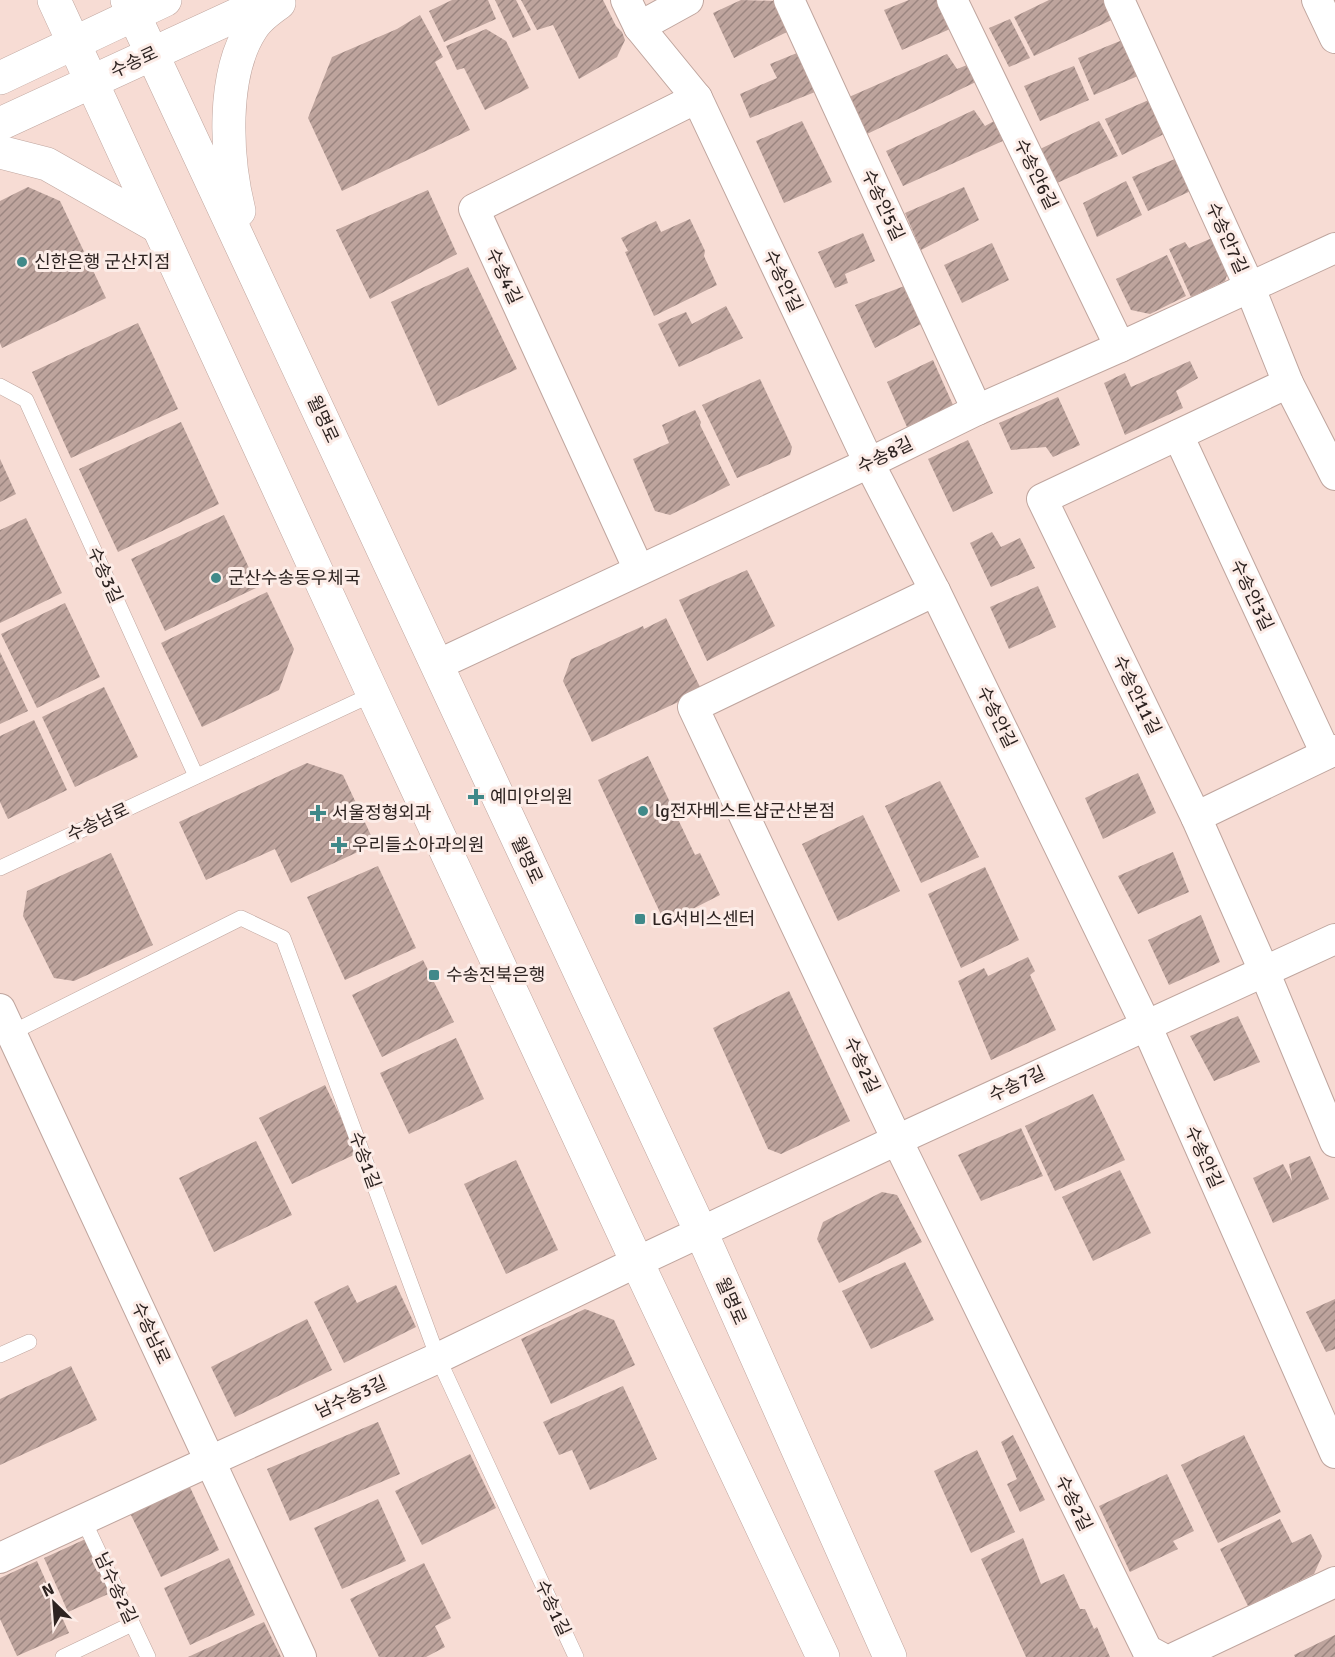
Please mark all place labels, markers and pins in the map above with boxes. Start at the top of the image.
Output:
place label: 신한은행 군산지점 [34,251,170,273]
marker: 신한은행 군산지점 [15,255,29,269]
place label: 군산수송동우체국 [228,567,360,589]
marker: 군산수송동우체국 [209,571,223,585]
place label: 예미안의원 [490,786,573,808]
marker: 예미안의원 [467,788,485,806]
place label: lg전자베스트샵군산본점 [655,800,835,822]
place label: 서울정형외과 [332,802,432,824]
marker: 서울정형외과 [309,804,327,822]
marker: lg전자베스트샵군산본점 [636,804,650,818]
place label: 우리들소아과의원 [352,834,484,856]
marker: 우리들소아과의원 [330,836,348,854]
place label: LG서비스센터 [652,908,755,930]
marker: LG서비스센터 [633,912,647,926]
place label: 수송전북은행 [446,964,545,986]
marker: 수송전북은행 [427,968,441,982]

